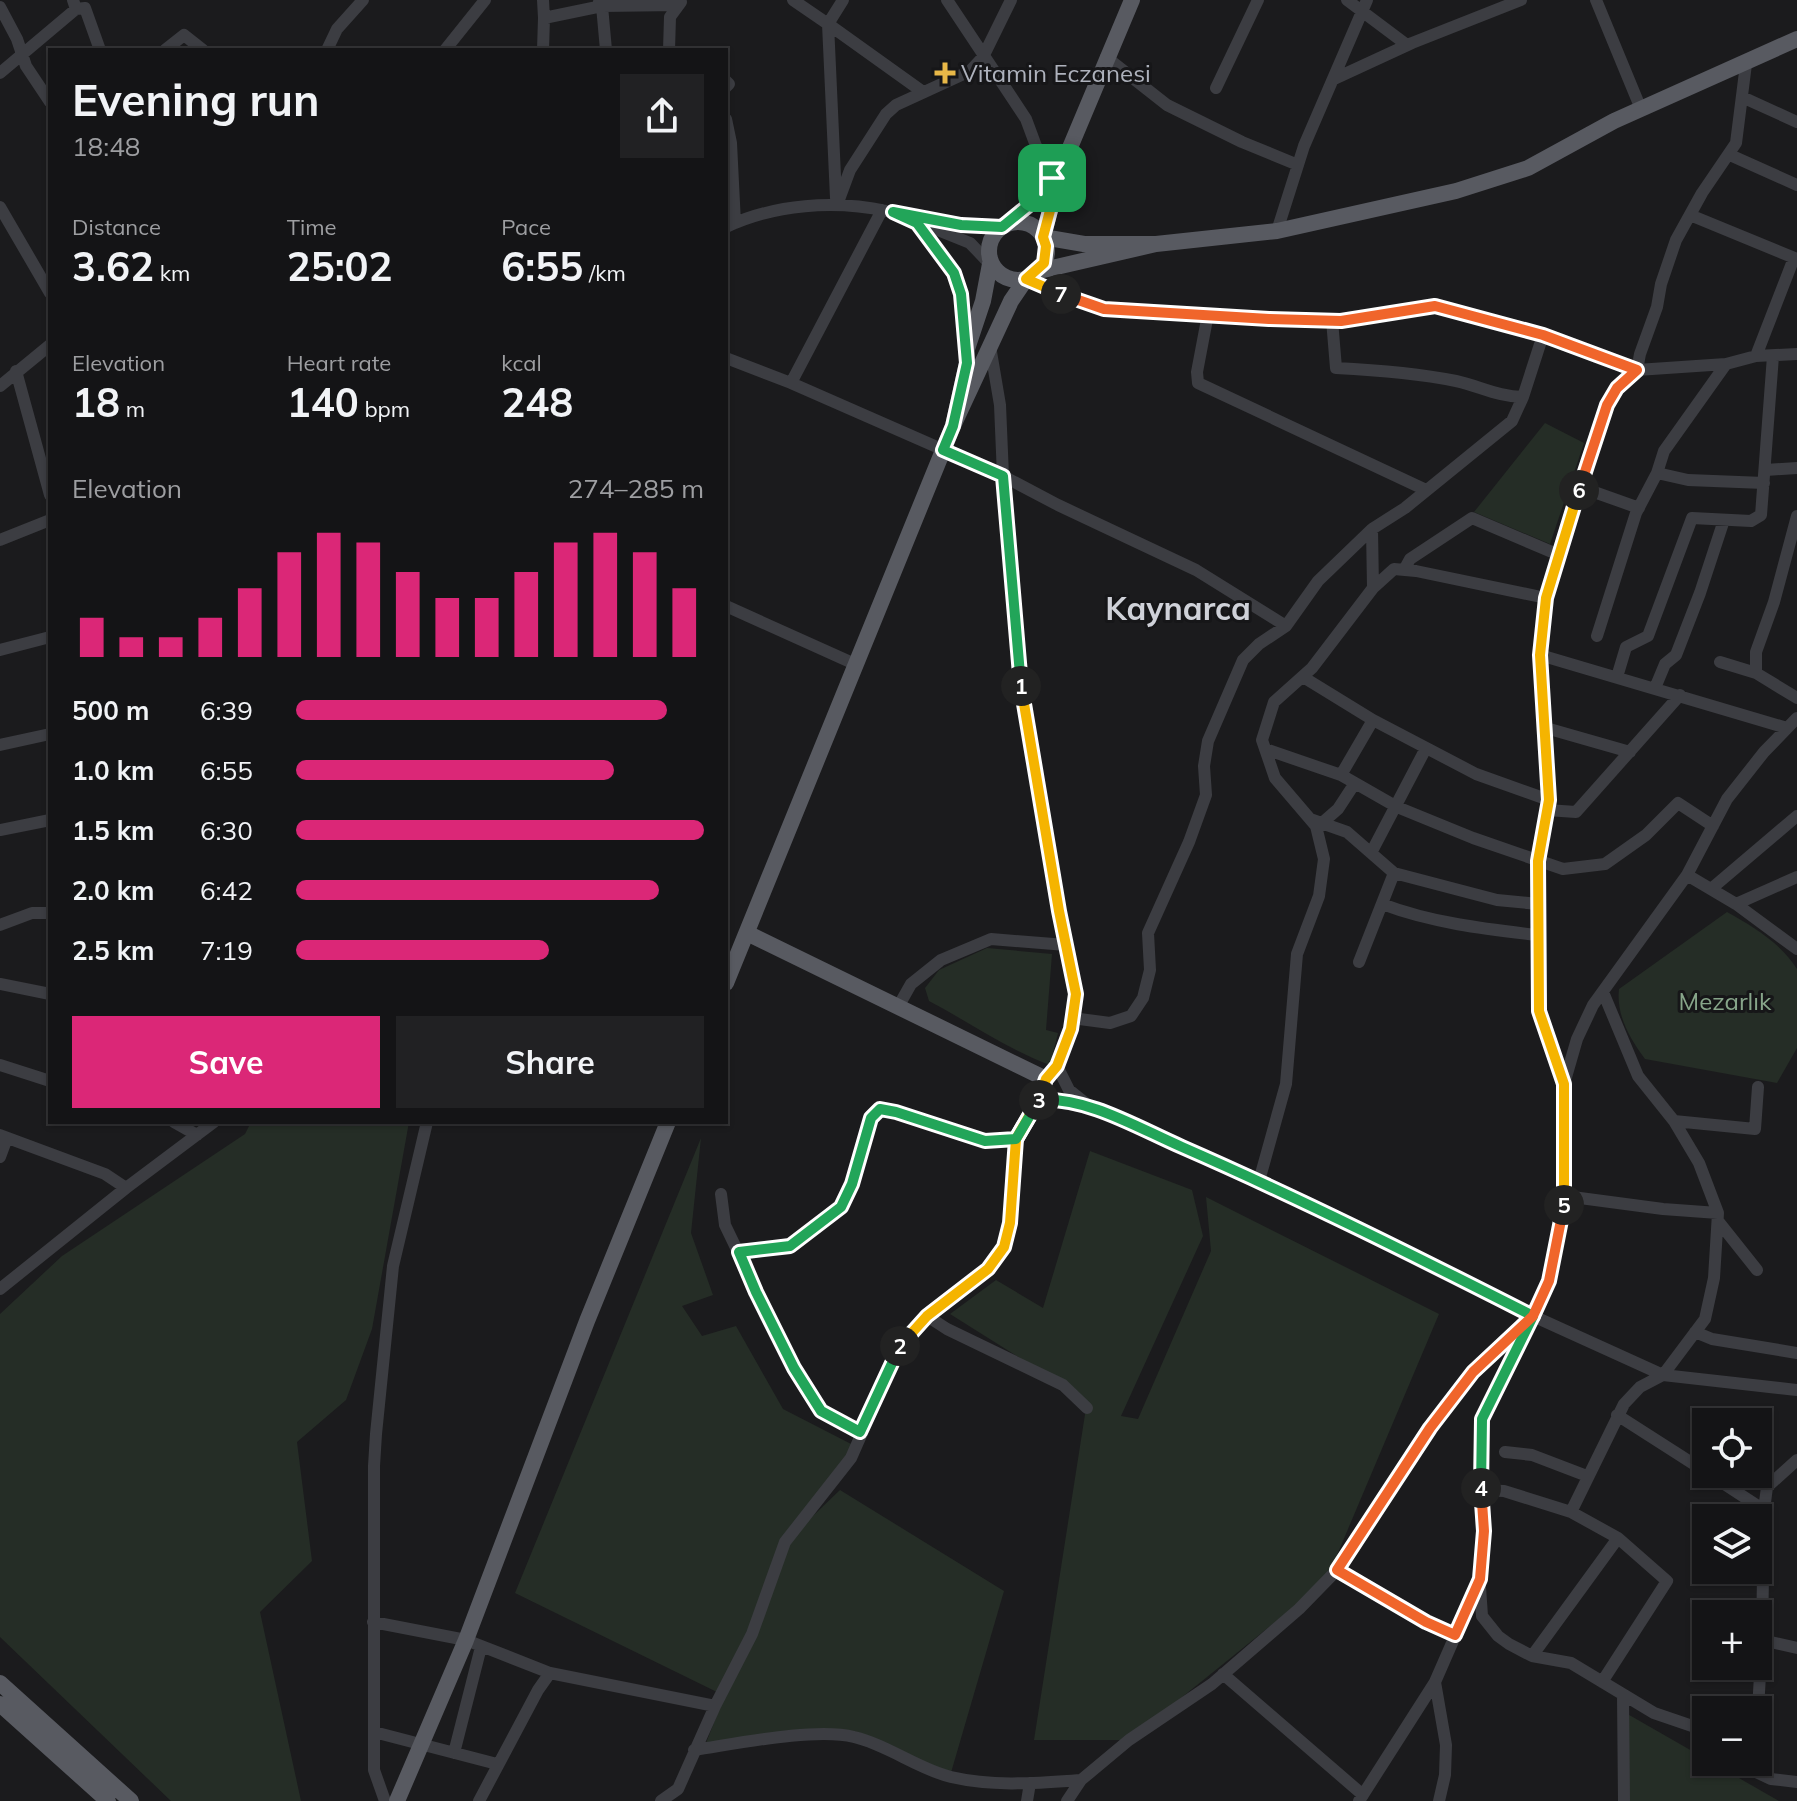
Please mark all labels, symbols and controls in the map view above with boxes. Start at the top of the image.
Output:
place label: Vitamin Eczanesi [961,58,1151,88]
marker: Vitamin Eczanesi [936,64,954,82]
text: Evening run [72,72,319,127]
button: share [620,74,704,158]
text: 18:48 [72,130,140,163]
pin [1018,144,1086,212]
icon: arrive [1030,156,1074,200]
text: Distance [72,213,161,241]
text: Time [287,213,336,241]
text: Pace [501,213,551,241]
text: 3.62 [72,241,154,291]
text: 25:02 [287,241,393,291]
text: 6:55 [501,241,583,291]
text: km [154,259,190,287]
text: /km [583,259,626,287]
pin: 7 [1041,274,1081,314]
text: 7 [1054,280,1068,308]
text: Elevation [72,349,165,377]
text: Heart rate [287,349,391,377]
text: kcal [501,349,542,377]
text: 18 [72,377,120,427]
text: 140 [287,377,359,427]
text: 248 [501,377,573,427]
text: m [120,395,145,423]
text: bpm [359,395,410,423]
pin: 6 [1559,470,1599,510]
text: Elevation [72,472,182,505]
text: 274–285 m [568,472,704,505]
text: 6 [1572,476,1586,504]
district label: Kaynarca [1105,588,1251,628]
pin: 1 [1001,666,1041,706]
text: 1 [1014,672,1028,700]
text: 500 m [72,694,149,727]
text: 6:39 [200,694,253,727]
text: 1.0 km [72,754,155,787]
text: 6:55 [200,754,253,787]
text: 1.5 km [72,814,155,847]
text: 6:30 [200,814,253,847]
text: 2.0 km [72,874,155,907]
text: 6:42 [200,874,253,907]
text: 2.5 km [72,934,155,967]
text: 7:19 [200,934,253,967]
park label: Mezarlık [1679,986,1772,1016]
button: Save [72,1016,380,1108]
button: Share [396,1016,704,1108]
pin: 3 [1019,1080,1059,1120]
text: 3 [1032,1086,1046,1114]
pin: 5 [1544,1185,1584,1225]
text: 5 [1557,1191,1571,1219]
pin: 2 [880,1326,920,1366]
text: 2 [893,1332,907,1360]
map controls [1692,1408,1772,1776]
button: locate [1692,1408,1772,1488]
pin: 4 [1461,1468,1501,1508]
text: 4 [1474,1474,1488,1502]
button: layers [1692,1504,1772,1584]
button: + [1692,1600,1772,1680]
button: − [1692,1696,1772,1776]

